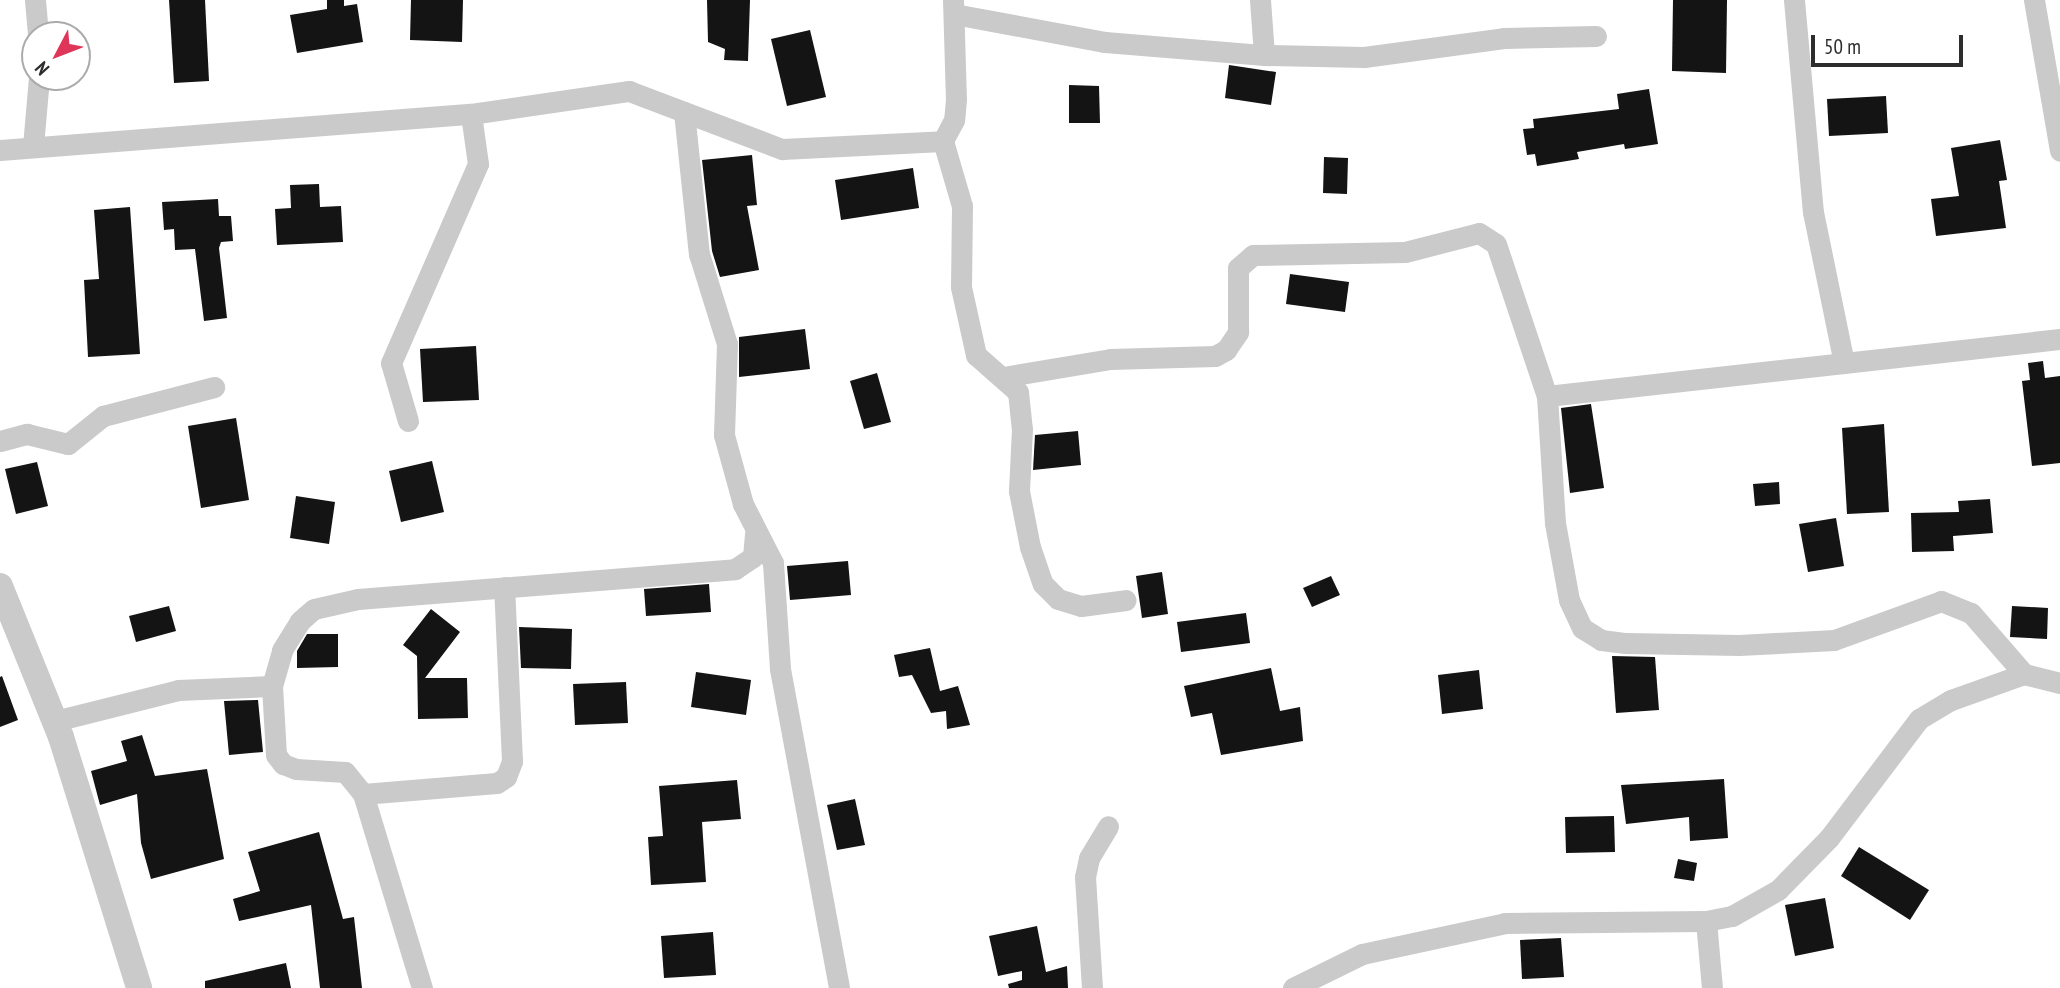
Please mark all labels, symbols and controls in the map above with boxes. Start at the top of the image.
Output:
north arrow [21,21,91,91]
scale bar [1815,21,1967,65]
text: 50 m [1824,33,1861,60]
text: N [30,57,54,81]

